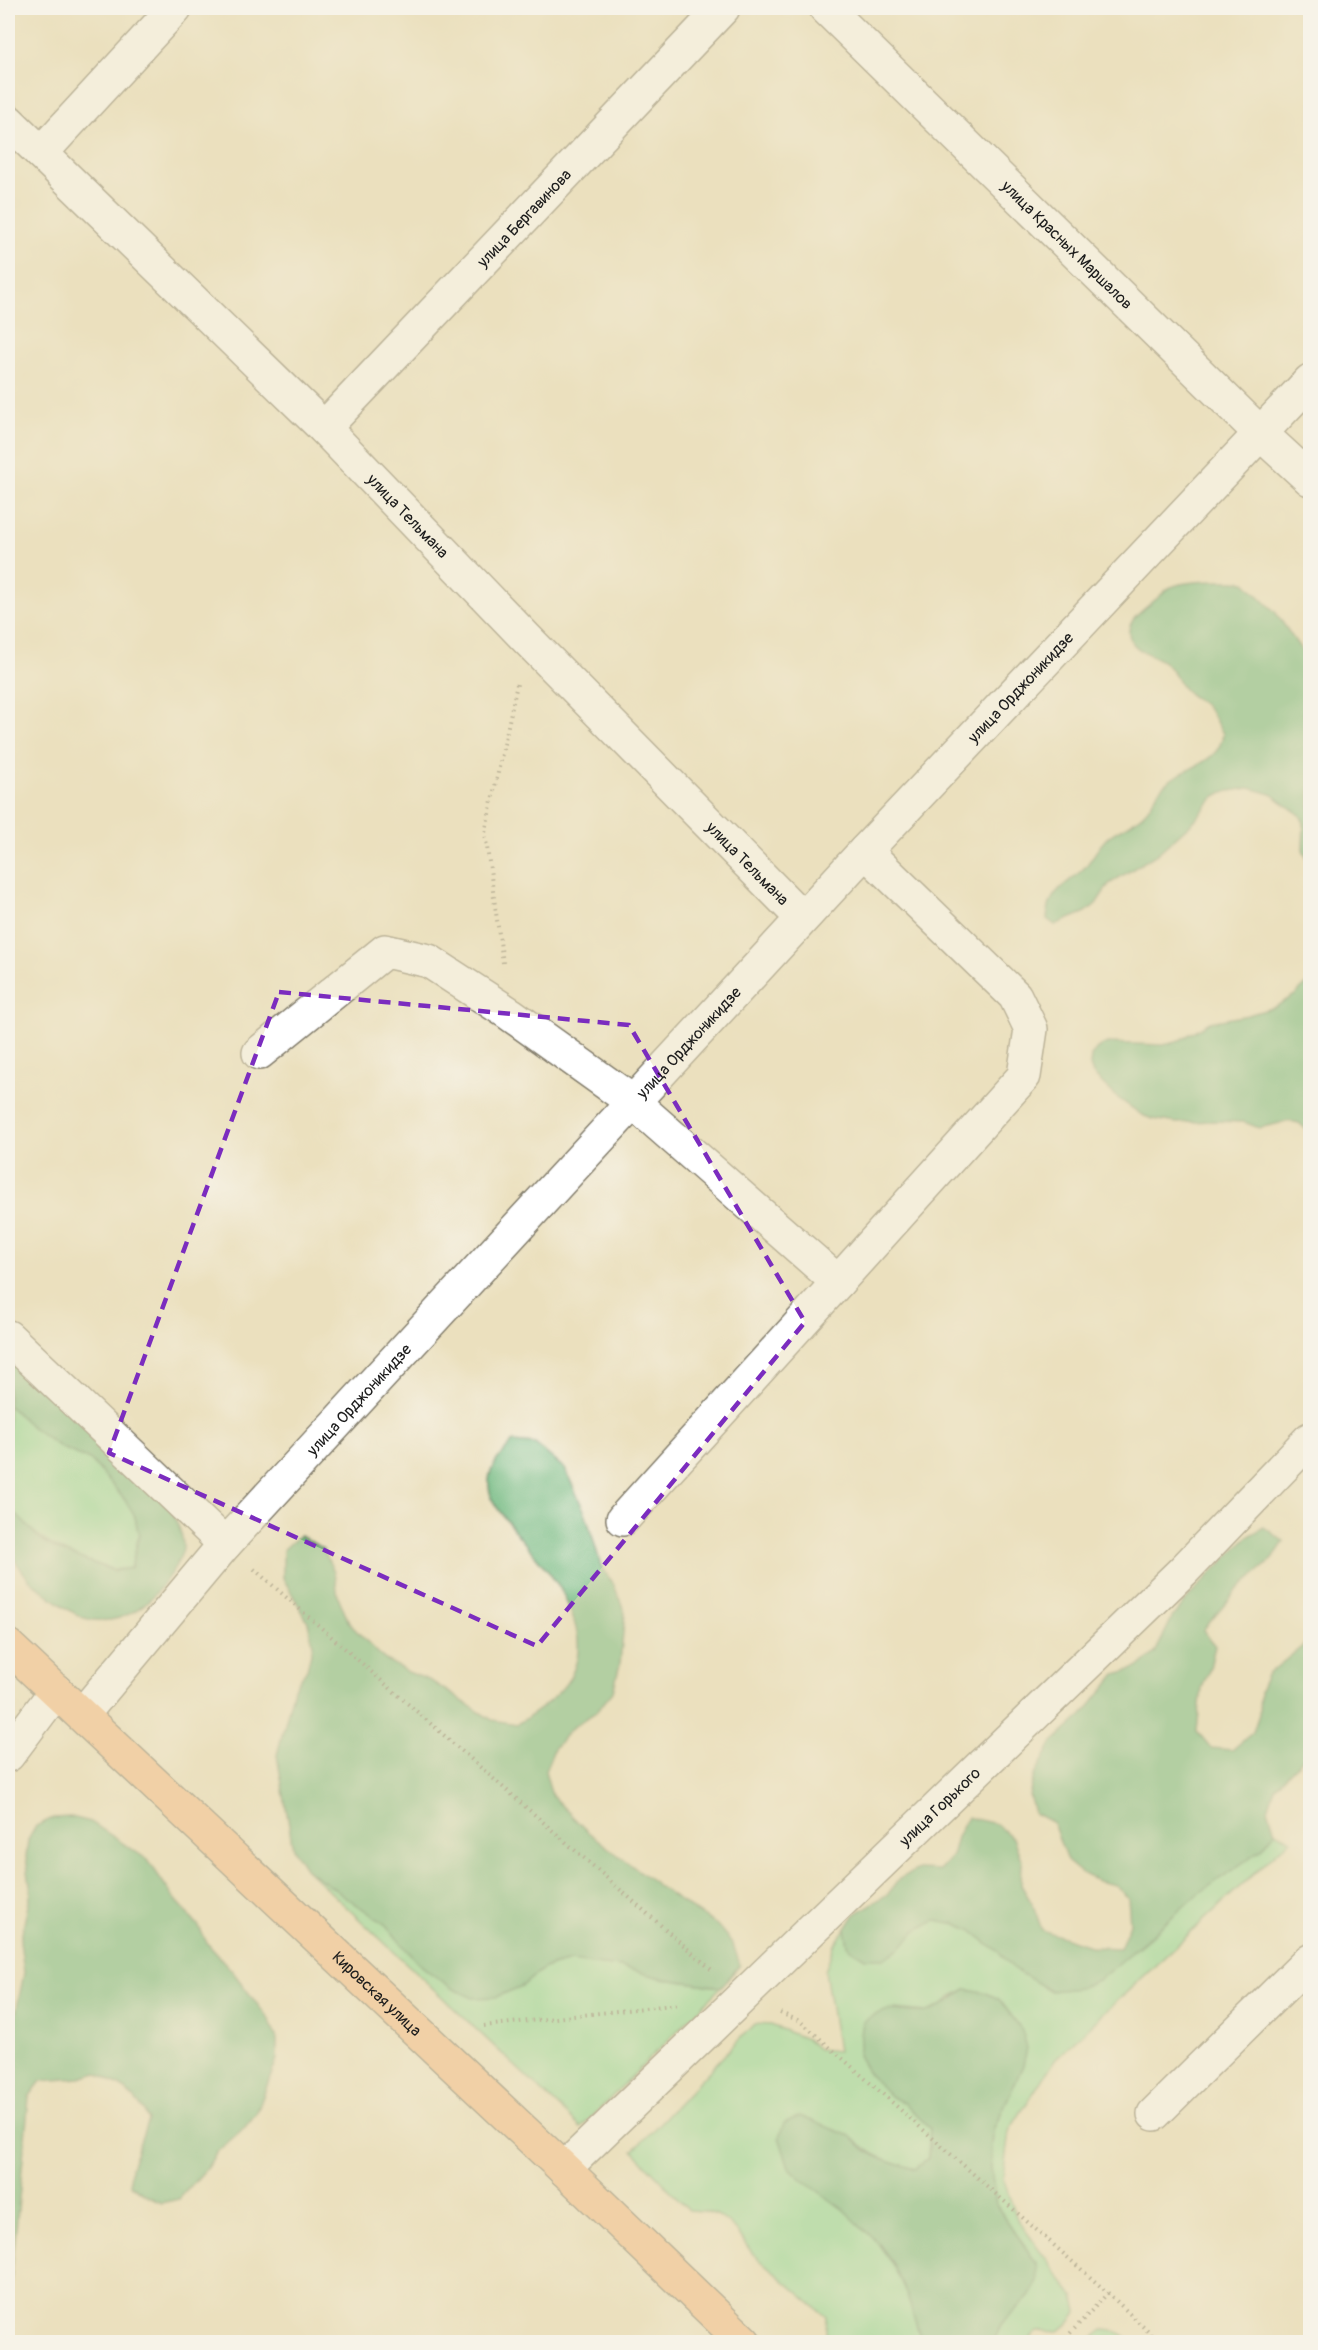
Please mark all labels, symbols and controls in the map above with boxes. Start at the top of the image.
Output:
street label: улица Бергавинова [472,165,576,273]
street label: улица Красных Маршалов [996,176,1137,314]
street label: улица Тельмана [362,469,453,563]
street label: улица Орджоникидзе [963,628,1078,748]
street label: улица Тельмана [701,817,793,910]
street label: улица Орджоникидзе [632,983,746,1104]
street label: улица Орджоникидзе [302,1340,416,1461]
street label: улица Горького [895,1763,985,1852]
street label: Кировская улица [328,1947,425,2041]

